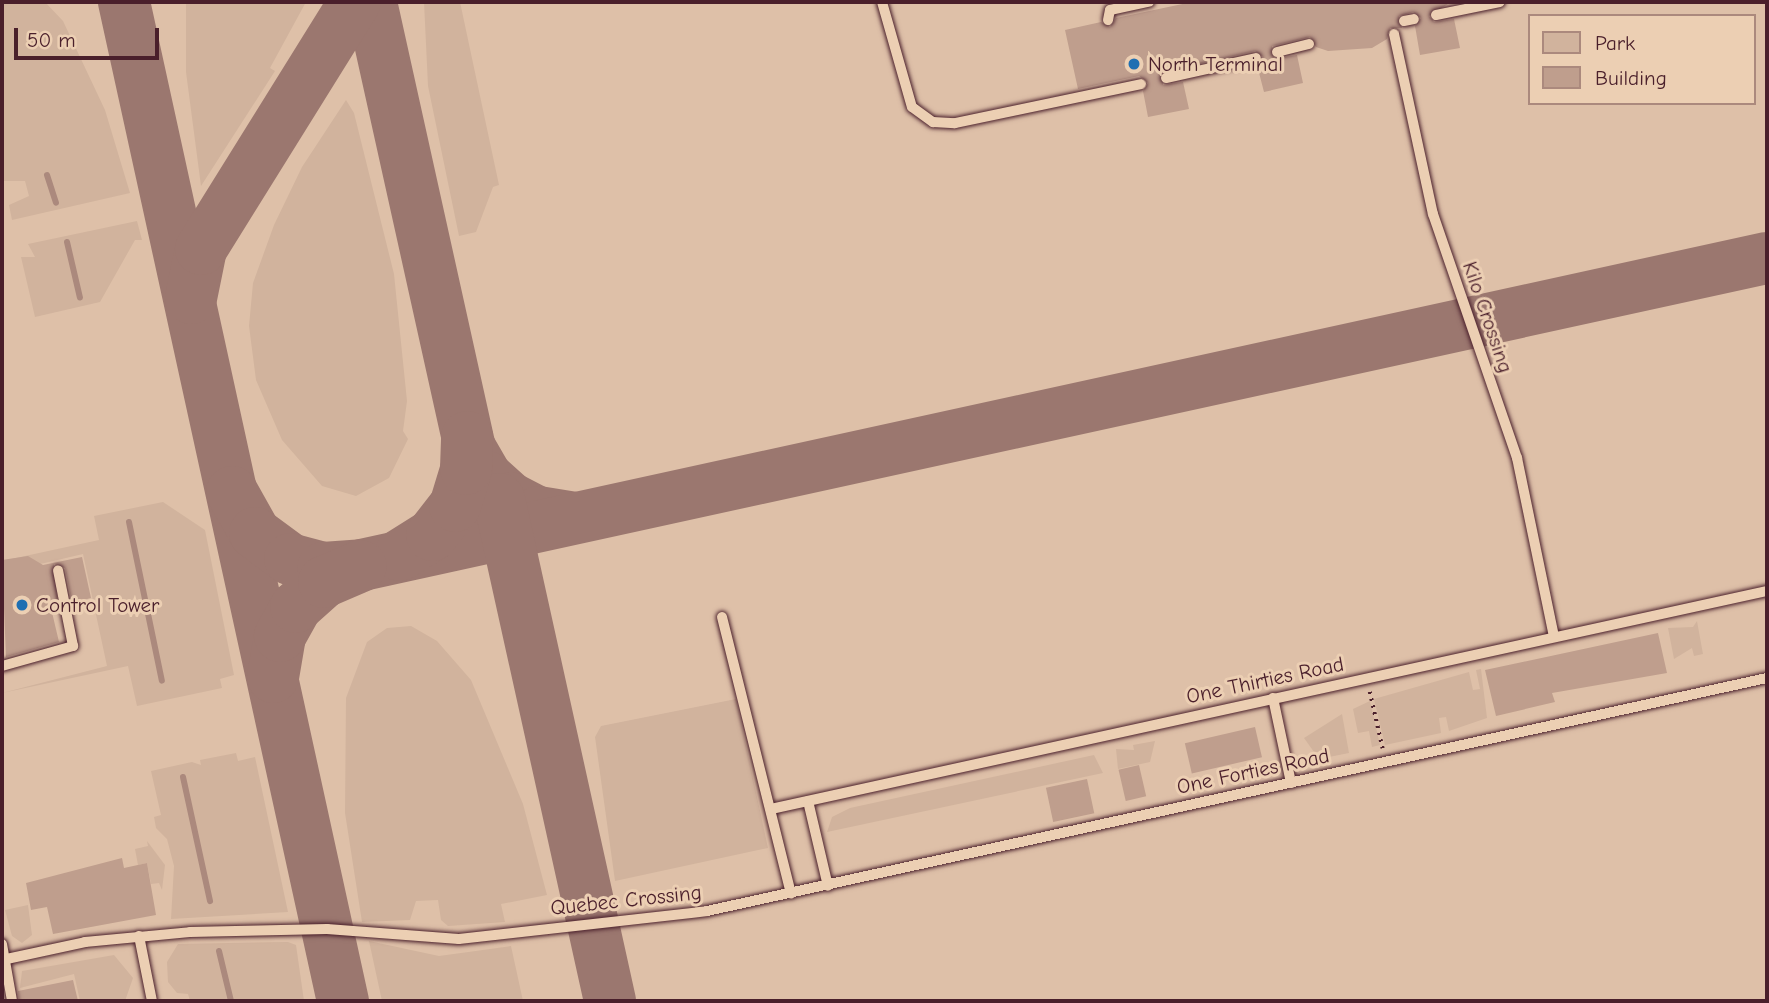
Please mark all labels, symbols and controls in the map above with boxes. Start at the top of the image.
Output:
scale bar [18,14,163,58]
legend [1528,14,1755,105]
text: 50 m [27,28,76,52]
text: Park [1595,31,1635,55]
place label: North Terminal [1148,51,1283,77]
marker: North Terminal [1126,56,1142,72]
text: Building [1595,66,1667,90]
street label: Kilo Crossing [1457,258,1519,376]
place label: Control Tower [36,592,159,618]
marker: Control Tower [14,597,30,613]
street label: One Thirties Road [1184,651,1346,709]
street label: One Forties Road [1174,743,1332,799]
street label: Quebec Crossing [549,880,703,920]

